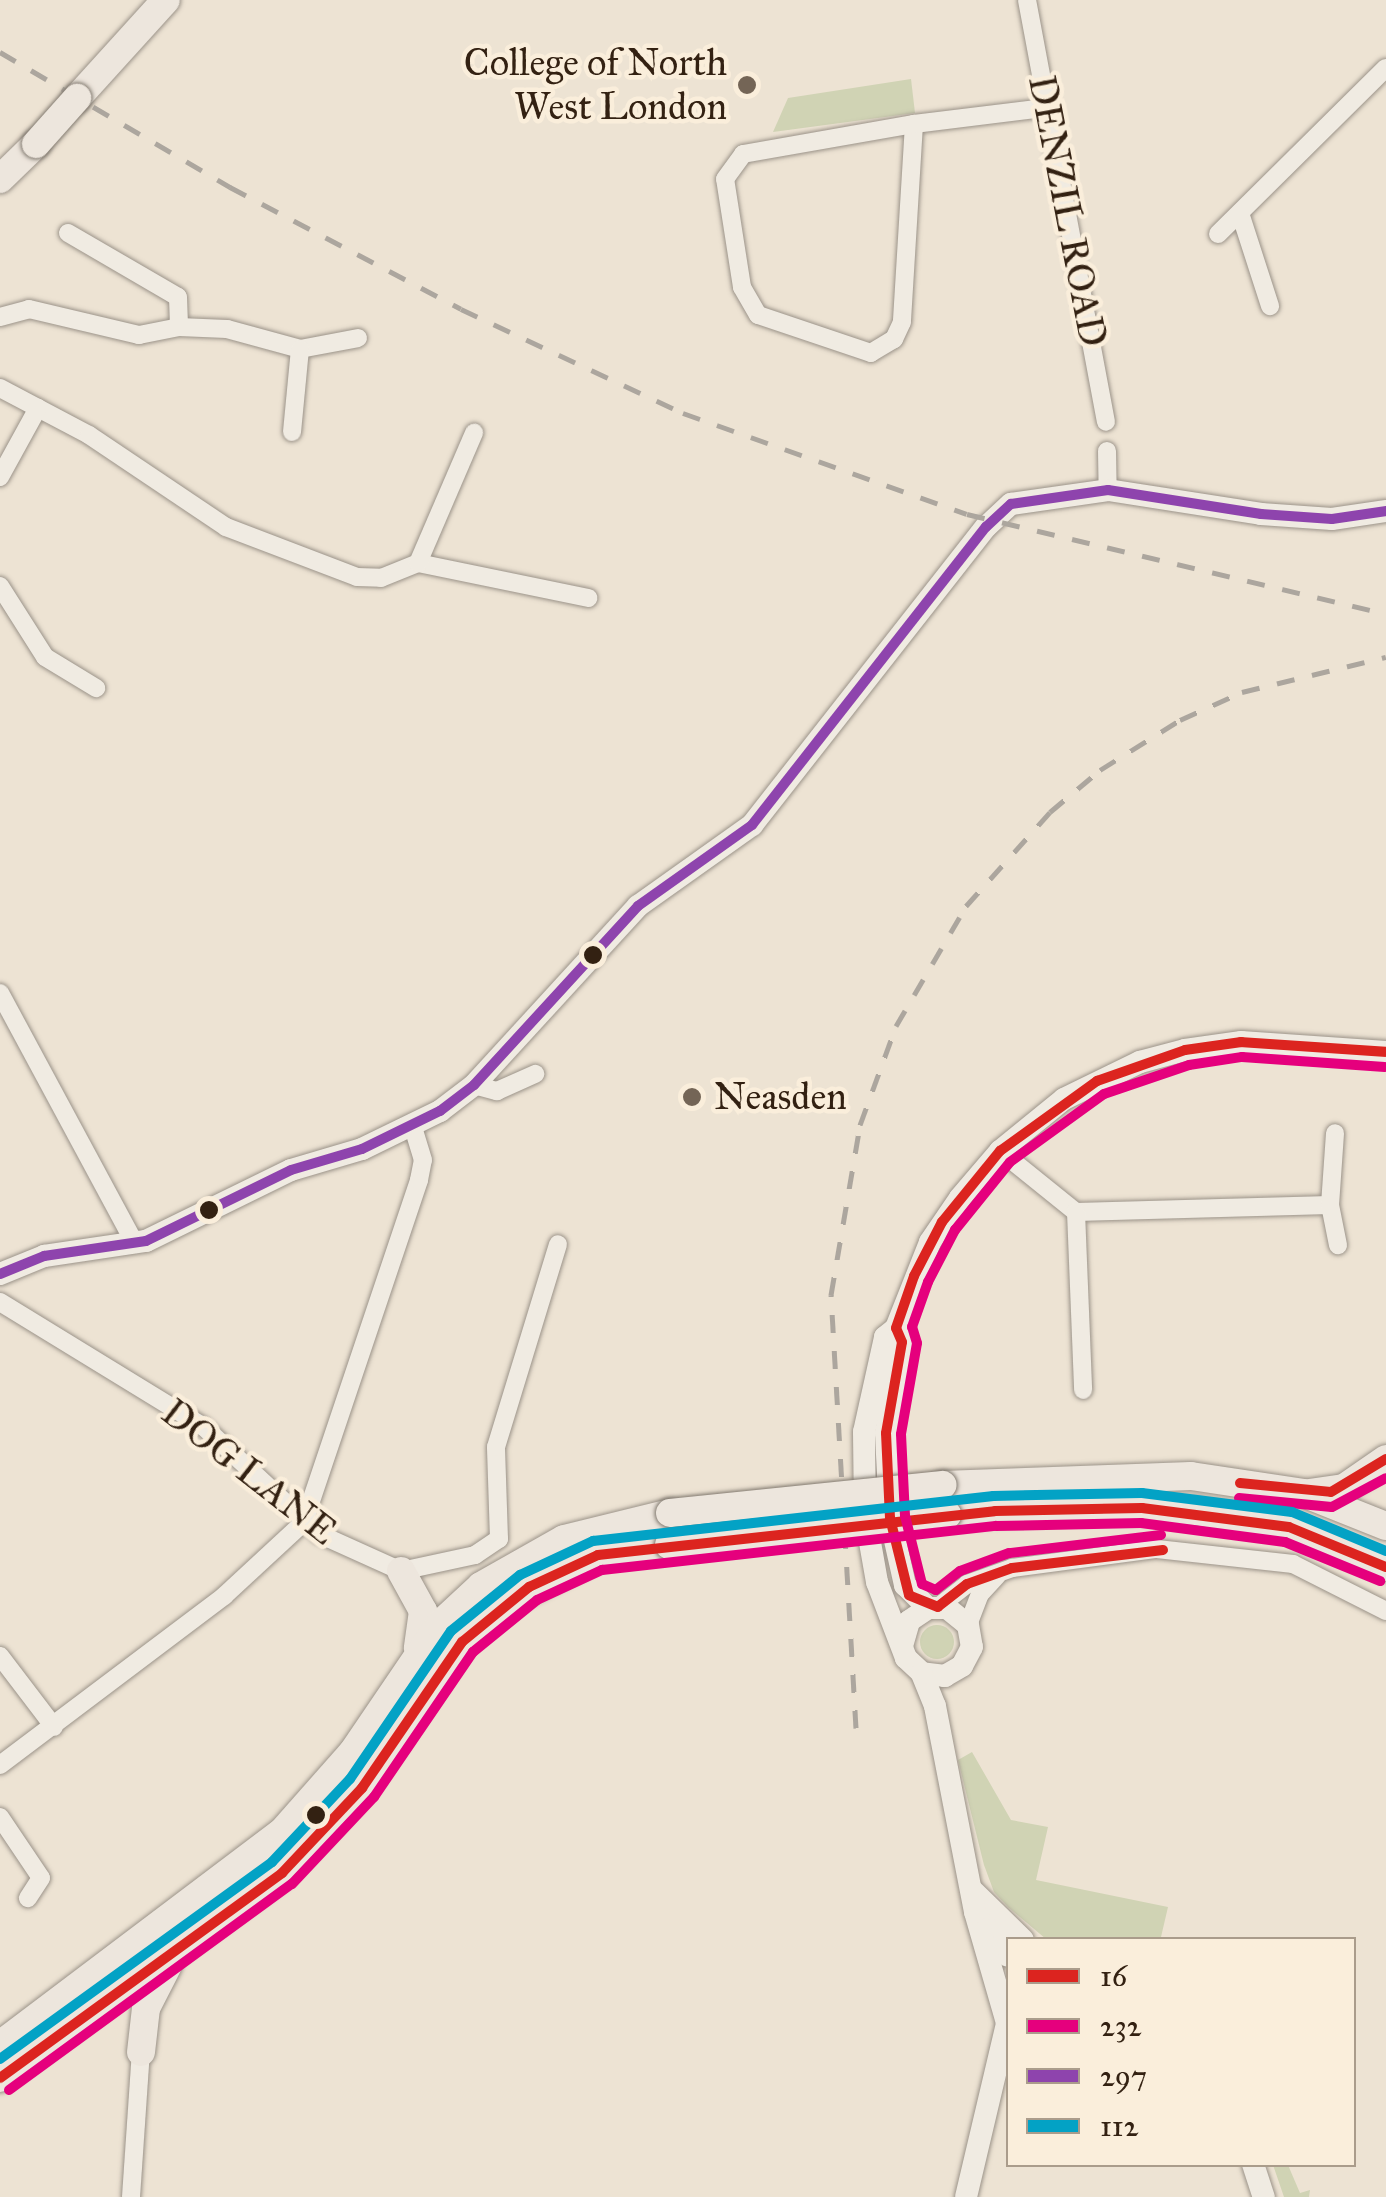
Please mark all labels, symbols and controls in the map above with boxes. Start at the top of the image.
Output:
place label: College of North West London [464,40,727,130]
street label: DENZIL ROAD [1018,72,1116,350]
marker: College of North West London [736,74,758,96]
unlabelled marker [583,945,603,965]
place label: Neasden [714,1074,847,1120]
marker: Neasden [679,1084,705,1110]
unlabelled marker [199,1200,219,1220]
street label: DOG LANE [153,1390,345,1554]
unlabelled marker [306,1805,326,1825]
legend [1006,1937,1356,2167]
text: 16 [1100,1958,1127,1994]
text: 232 [1100,2008,1142,2044]
text: 297 [1100,2058,1147,2094]
text: 112 [1100,2108,1139,2144]

